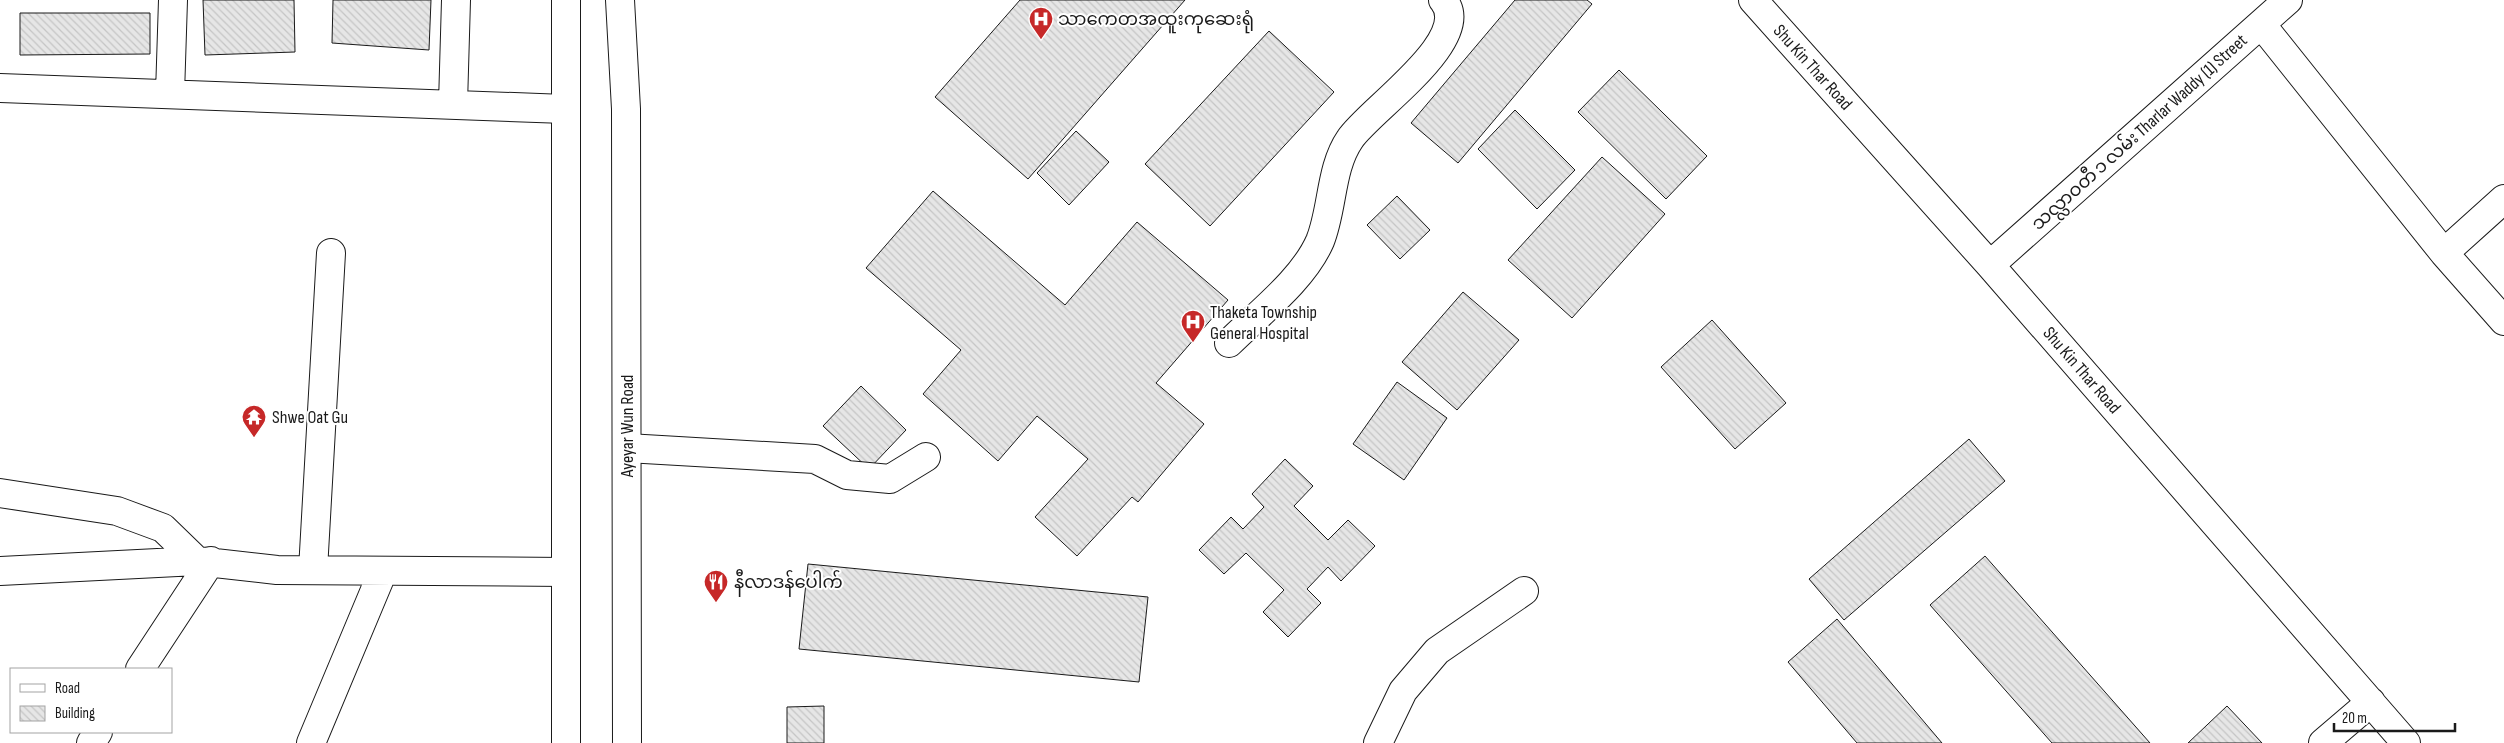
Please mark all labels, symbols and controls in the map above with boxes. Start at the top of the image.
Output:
hospital icon: သာကေတအထူးကုဆေးရုံ [1028,6,1054,40]
place label: သာကေတအထူးကုဆေးရုံ [1058,9,1254,34]
street label: Shu Kin Thar Road [1769,20,1856,114]
street label: သလ္လာဝတီ ၁ လမ်း Tharlar Waddy (1) Street [2025,27,2254,238]
place label: Thaketa Township General Hospital [1210,302,1317,344]
hospital icon: Thaketa Township General Hospital [1180,309,1206,343]
street label: Shu Kin Thar Road [2038,323,2125,418]
street label: Ayeyar Wun Road [617,375,638,478]
temple icon: Shwe Oat Gu [241,404,267,438]
place label: Shwe Oat Gu [272,407,348,428]
place label: နီလာဒန်ပေါက် [734,568,843,597]
restaurant icon: နီလာဒန်ပေါက် [703,569,729,603]
legend [10,668,172,733]
text: Road [55,679,80,698]
scale bar [2334,700,2455,732]
text: Building [55,704,95,723]
text: 20 m [2342,709,2367,728]

